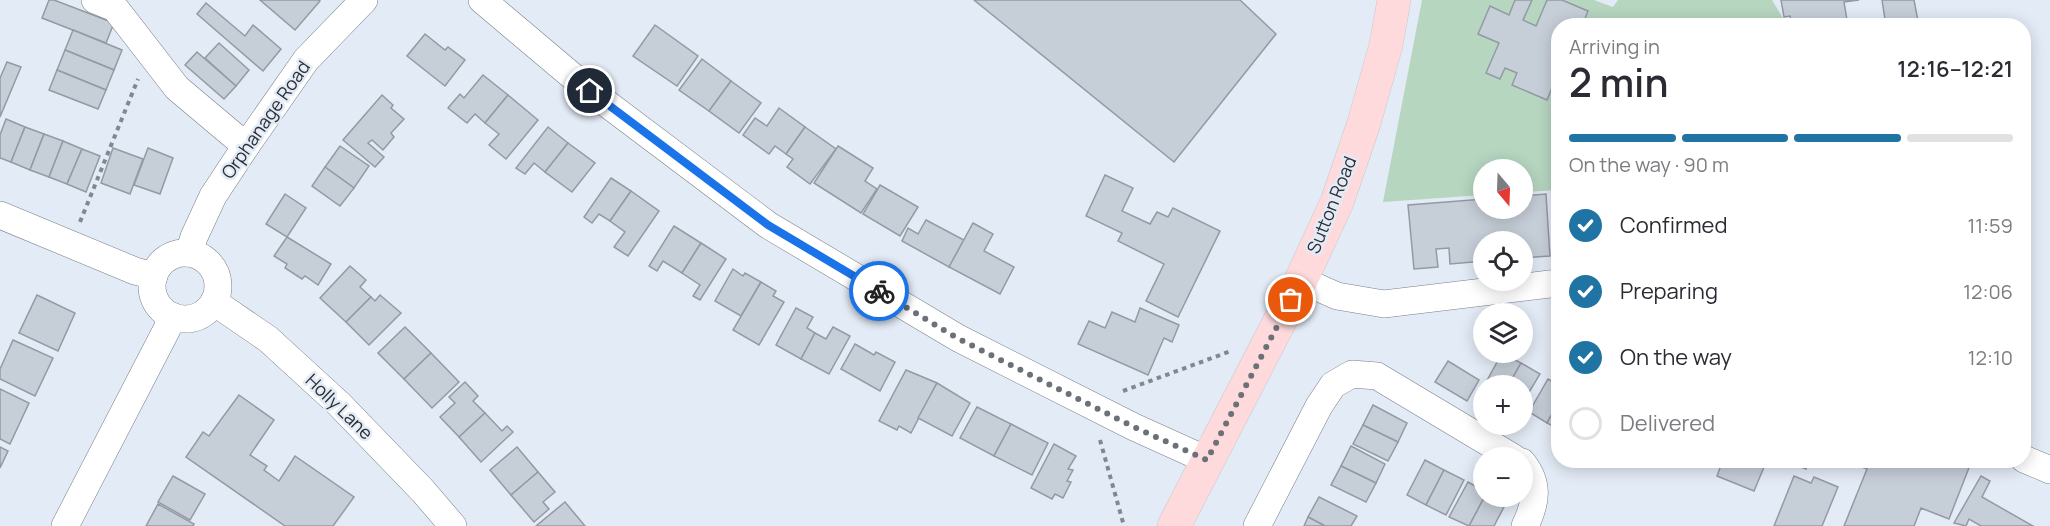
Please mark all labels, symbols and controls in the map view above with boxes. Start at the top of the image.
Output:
text: Arriving in [1569,33,1660,60]
text: 12:16–12:21 [1897,54,2013,84]
text: 2 min [1569,55,1668,109]
street label: Orphanage Road [215,56,315,183]
pin [564,65,615,116]
icon: home [573,74,606,107]
text: On the way · 90 m [1569,151,1729,178]
street label: Sutton Road [1301,152,1361,257]
north arrow [1473,159,1533,219]
map controls [1473,159,1533,507]
icon: check [1569,209,1602,242]
text: Confirmed [1620,210,1728,240]
text: 11:59 [1967,212,2013,239]
button: locate [1473,231,1533,291]
courier [849,261,909,321]
pin [1265,274,1316,325]
icon: bike [863,275,896,308]
icon: check [1569,275,1602,308]
text: Preparing [1620,276,1718,306]
text: 12:06 [1963,278,2013,305]
icon: bag [1274,283,1307,316]
button: layers [1473,303,1533,363]
icon: check [1569,341,1602,374]
text: On the way [1620,342,1732,372]
text: 12:10 [1968,344,2013,371]
street label: Holly Lane [301,368,379,444]
button: + [1473,375,1533,435]
text: Delivered [1620,408,1715,438]
button: − [1473,447,1533,507]

